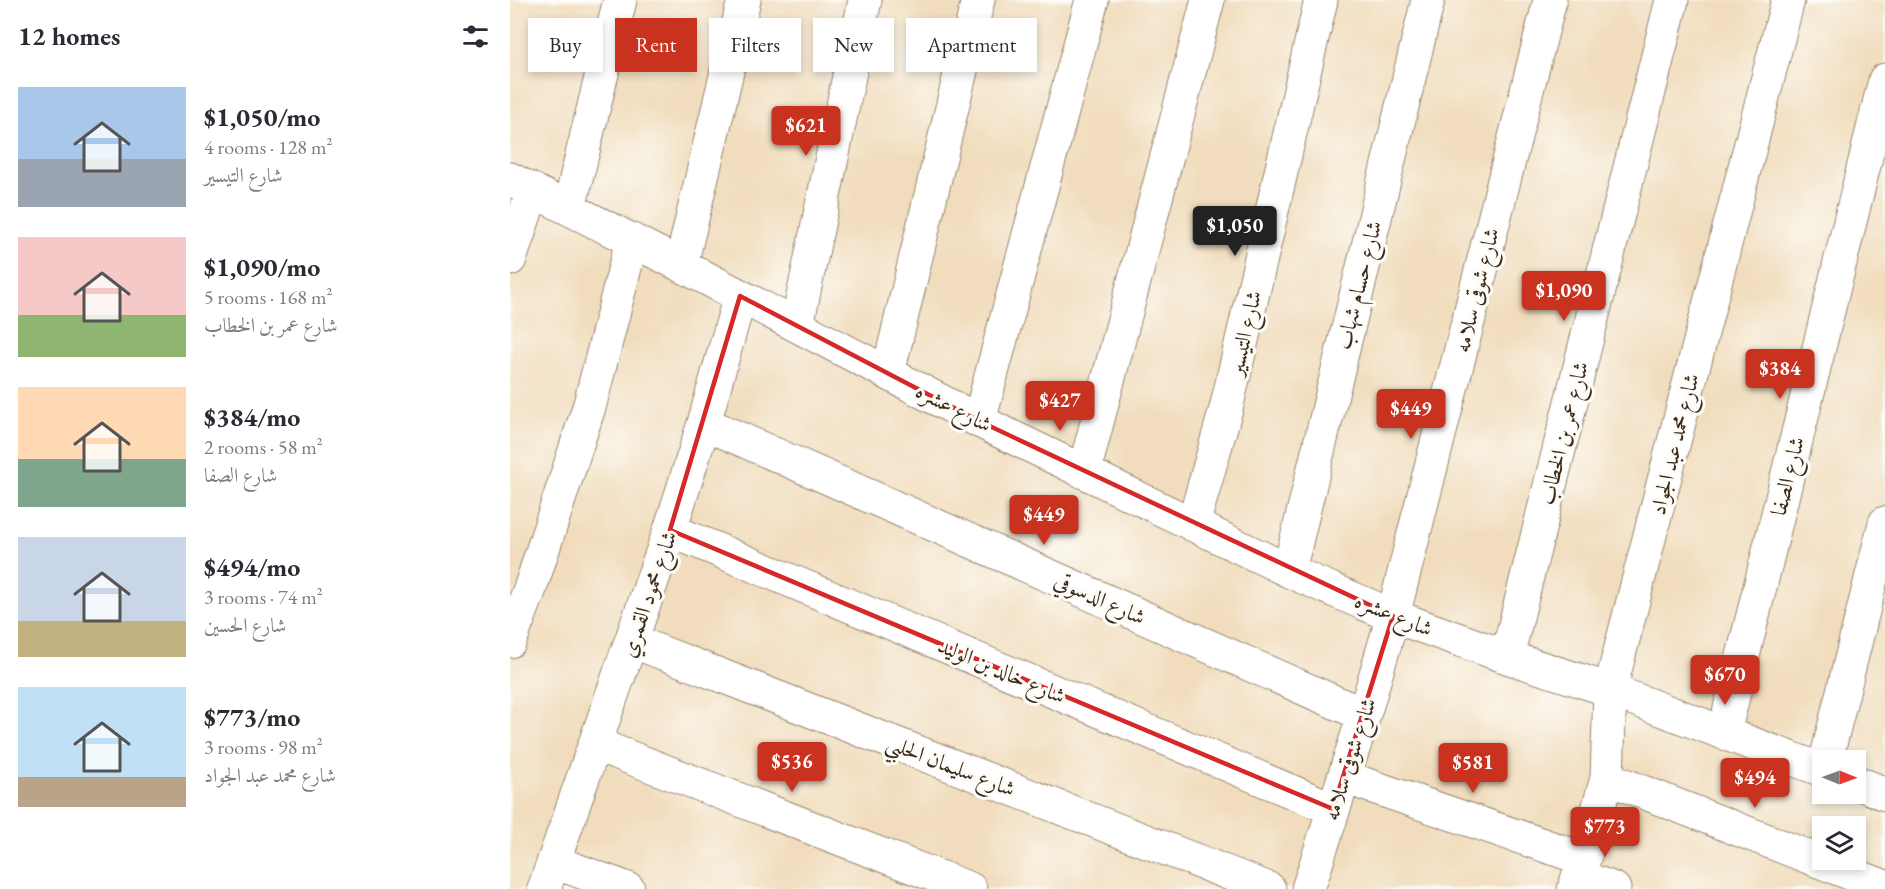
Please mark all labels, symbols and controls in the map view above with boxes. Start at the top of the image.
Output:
chip: Buy [528,18,603,72]
chip: Rent [615,18,697,72]
chip: Filters [709,18,801,72]
chip: New [813,18,894,72]
chip: Apartment [906,18,1037,72]
text: 12 homes [18,19,120,53]
icon: filters [459,20,492,53]
text: $1,050/mo [204,100,320,134]
pin: $621 [770,106,842,157]
icon: home [66,111,138,183]
text: $621 [786,112,826,138]
text: 4 rooms · 128 m² [204,134,332,160]
text: شارع التيسير [204,162,283,188]
pin: $1,050 [1186,206,1284,257]
text: $1,050 [1207,212,1263,238]
street label: شارع حسام شهاب [1328,218,1393,354]
street label: شارع شوقى سلامه [1447,225,1510,356]
text: $1,090/mo [204,250,320,284]
icon: home [66,261,138,333]
pin: $1,090 [1515,271,1613,322]
text: $1,090 [1536,277,1592,303]
text: 5 rooms · 168 m² [204,284,332,310]
street label: شارع التيسير [1220,288,1272,381]
text: شارع عمر بن الخطاب [204,312,338,338]
pin: $384 [1744,349,1816,400]
text: $384 [1760,355,1800,381]
street label: شارع عمر بن الخطاب [1532,358,1599,509]
street label: شارع محمد عبد الجواد [1643,370,1710,519]
street label: شارع عشره [909,376,997,442]
pin: $427 [1024,381,1096,432]
text: $427 [1040,387,1080,413]
pin: $449 [1375,389,1447,440]
text: $449 [1391,395,1431,421]
text: $384/mo [204,400,300,434]
icon: home [66,411,138,483]
text: 2 rooms · 58 m² [204,434,323,460]
street label: شارع الصفا [1764,434,1815,520]
text: شارع الصفا [204,462,277,488]
pin: $449 [1008,495,1080,546]
text: $449 [1024,501,1064,527]
street label: شارع محمود القمري [613,527,687,663]
text: $494/mo [204,550,300,584]
icon: home [66,561,138,633]
street label: شارع الدسوقي [1048,565,1150,635]
text: 3 rooms · 74 m² [204,584,323,610]
street label: شارع عشره [1349,586,1437,647]
text: شارع الحسين [204,612,286,638]
street label: شارع خالد بن الوليد [932,631,1070,714]
pin: $670 [1689,655,1761,706]
text: $670 [1705,661,1745,687]
street label: شارع شوقى سلامه [1316,694,1387,825]
text: $773/mo [204,700,300,734]
icon: home [66,711,138,783]
street label: شارع سليمان الحلبي [880,728,1020,809]
text: 3 rooms · 98 m² [204,734,323,760]
pin: $536 [756,742,828,793]
pin: $581 [1437,743,1509,794]
text: $536 [772,748,812,774]
text: $581 [1453,749,1493,775]
north arrow [1812,750,1866,804]
map controls [1812,750,1866,870]
pin: $494 [1719,758,1791,809]
text: شارع محمد عبد الجواد [204,762,336,788]
text: $494 [1735,764,1775,790]
pin: $773 [1569,807,1641,858]
text: $773 [1585,813,1625,839]
button: layers [1812,816,1866,870]

